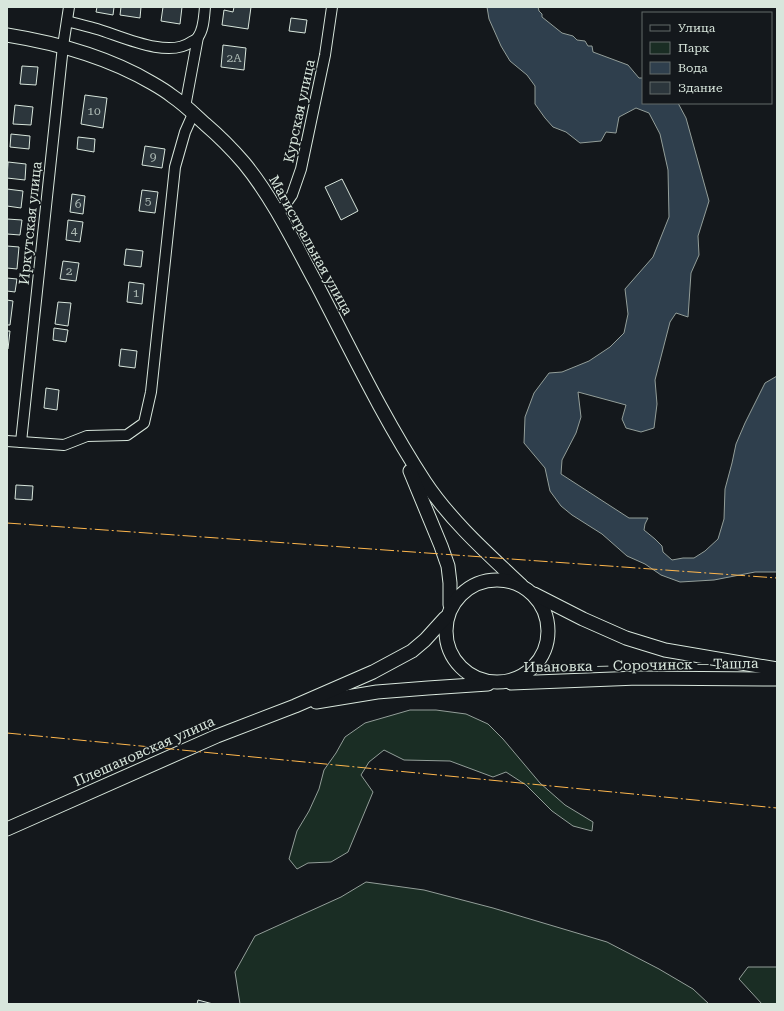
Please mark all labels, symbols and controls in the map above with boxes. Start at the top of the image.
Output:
legend [642,12,772,104]
text: Улица [678,21,716,35]
text: Парк [678,41,710,55]
house number: 2А [226,51,242,65]
street label: Курская улица [280,58,318,164]
text: Вода [678,61,708,75]
text: Здание [678,81,723,95]
house number: 10 [87,104,101,118]
house number: 9 [150,150,157,164]
street label: Иркутская улица [16,160,44,285]
street label: Магистральная улица [266,172,356,318]
house number: 5 [145,194,152,208]
house number: 6 [75,197,82,211]
house number: 4 [71,224,78,238]
house number: 2 [66,264,73,278]
house number: 1 [133,286,140,300]
street label: Ивановка — Сорочинск — Ташла [523,655,759,675]
street label: Плешановская улица [71,713,217,789]

